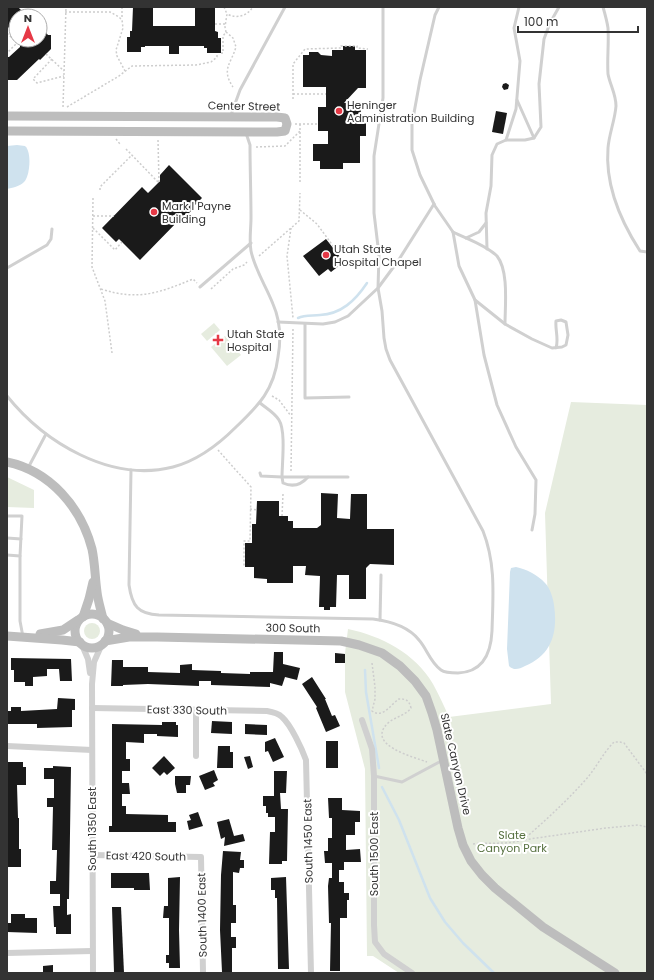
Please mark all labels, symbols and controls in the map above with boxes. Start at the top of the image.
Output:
north arrow [8,8,48,48]
scale bar [518,8,638,34]
text: N [24,10,32,26]
text: 100 m [524,13,558,30]
street label: Center Street [208,97,280,115]
place label: Heninger Administration Building [347,97,474,126]
marker: Heninger Administration Building [334,106,344,116]
place label: Mark I Payne Building [162,198,231,227]
marker: Mark I Payne Building [149,207,159,217]
place label: Utah State Hospital Chapel [334,241,422,270]
marker: Utah State Hospital Chapel [321,250,331,260]
place label: Utah State Hospital [227,326,285,355]
marker: Utah State Hospital [212,334,224,346]
street label: 300 South [265,620,321,636]
street label: East 330 South [147,701,227,719]
street label: Slate Canyon Drive [436,711,476,817]
street label: South 1350 East [84,787,100,871]
street label: South 1450 East [299,799,317,883]
street label: South 1500 East [366,812,382,896]
park label: Slate Canyon Park [477,827,547,856]
street label: East 420 South [106,847,186,865]
street label: South 1400 East [193,873,211,957]

